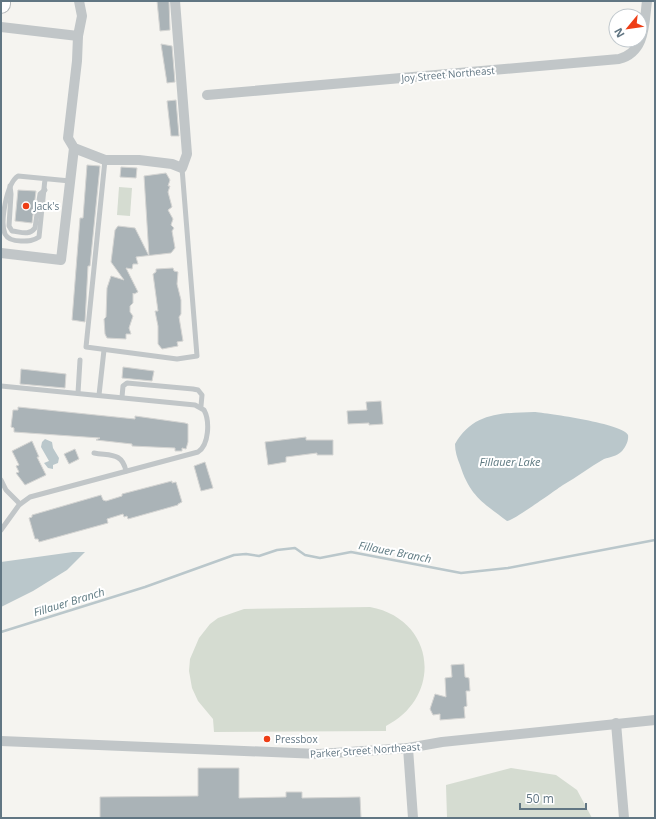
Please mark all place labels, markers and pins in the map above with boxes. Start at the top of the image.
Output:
place label: Jack's [33,199,59,213]
marker: Jack's [21,201,31,211]
place label: Pressbox [275,732,318,746]
marker: Pressbox [262,734,272,744]

